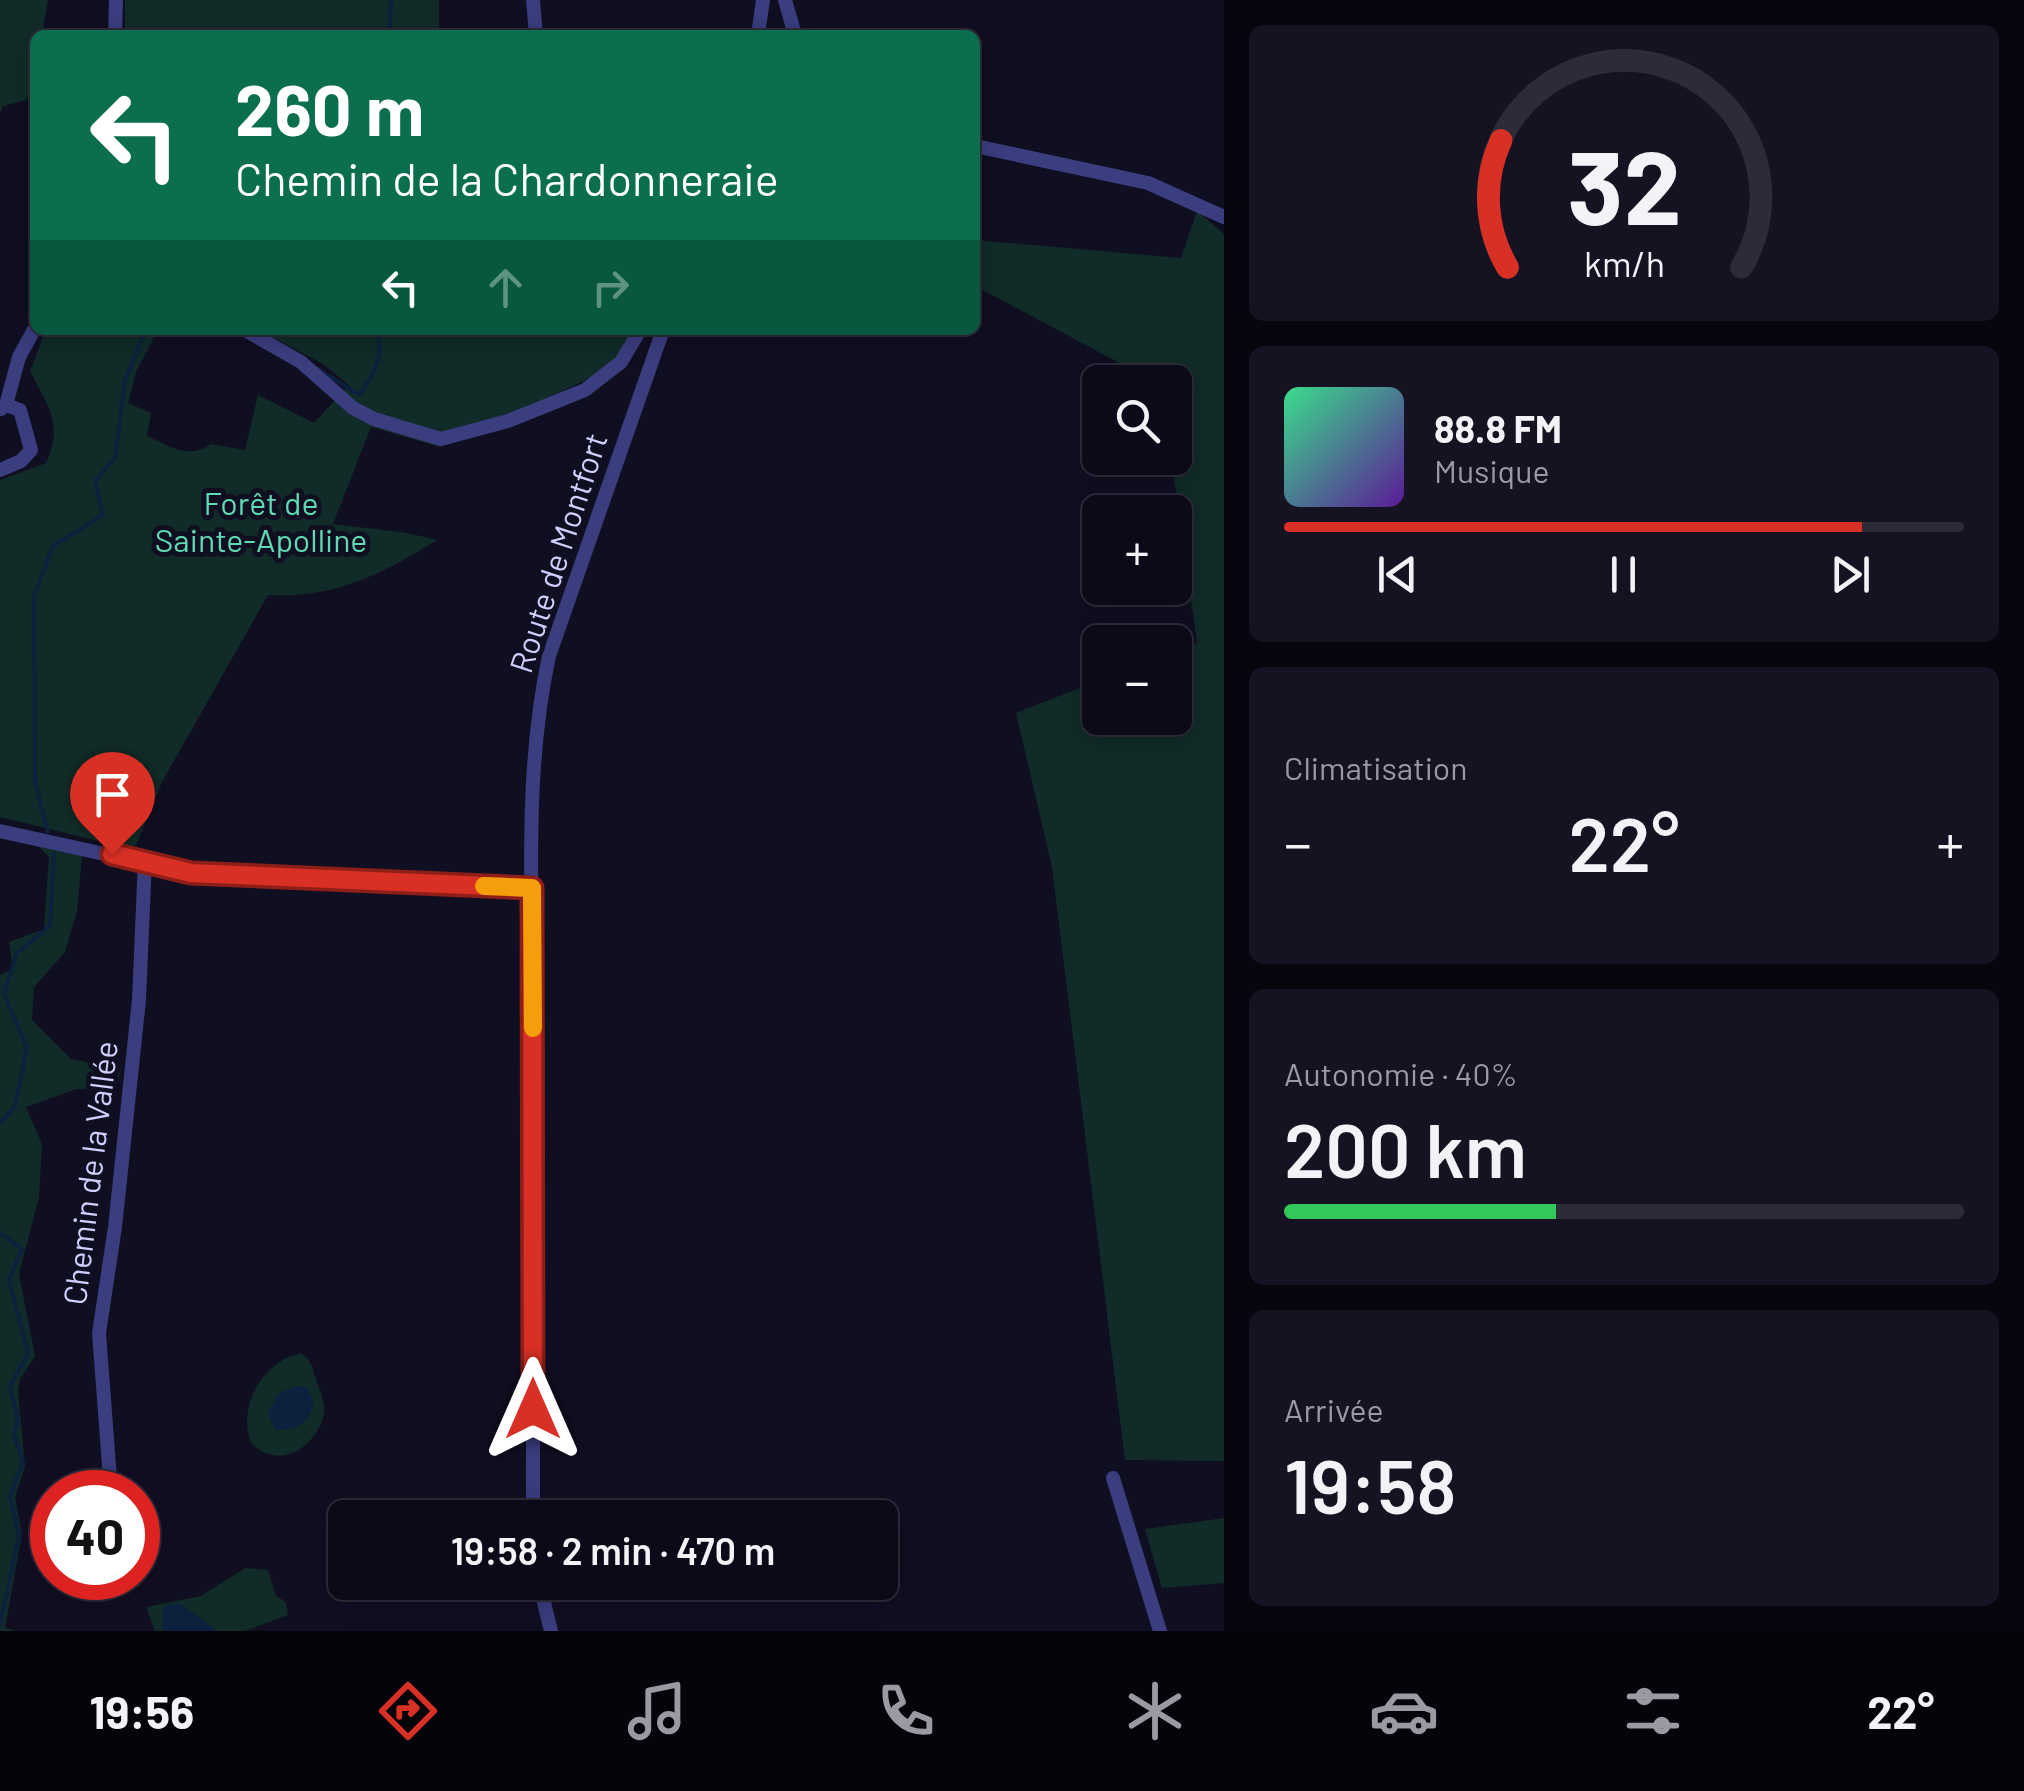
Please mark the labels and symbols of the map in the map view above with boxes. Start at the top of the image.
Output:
street label: Route de Montfort [500,428,614,677]
park label: Forêt de Sainte-Apolline [155,483,367,558]
pin [70,752,155,855]
street label: Chemin de la Vallée [54,1039,124,1307]
position arrow [481,1357,585,1461]
speed limit sign: 40 [30,1470,160,1600]

